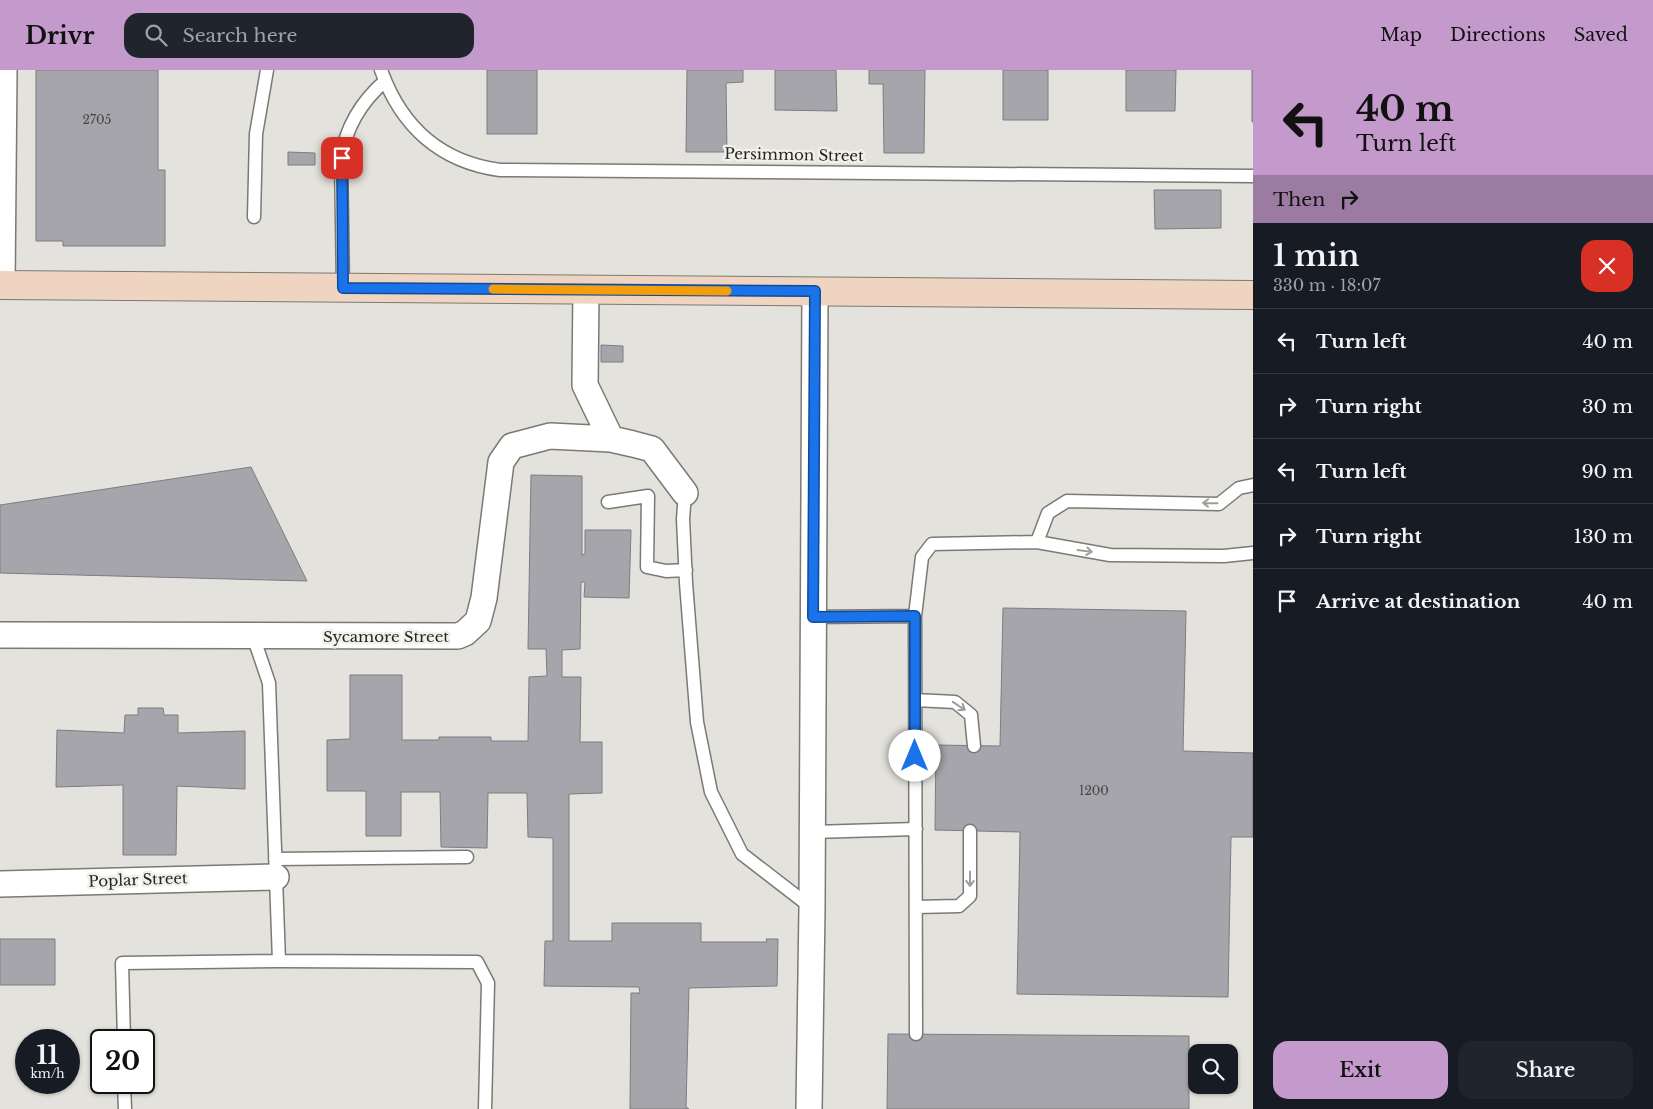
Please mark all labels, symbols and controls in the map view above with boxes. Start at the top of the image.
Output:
search box [124,13,474,58]
text: Drivr [25,21,94,50]
icon: search [142,21,170,49]
text: Search here [182,24,297,47]
text: Map [1380,24,1422,46]
text: Directions [1450,24,1546,46]
text: Saved [1574,24,1628,46]
text: 40 m [1356,87,1454,130]
icon: left [1273,90,1338,155]
house number: 2705 [83,112,112,127]
text: Turn left [1356,130,1456,157]
pin [321,137,363,179]
icon: arrive [328,144,356,172]
street label: Persimmon Street [724,144,864,165]
icon: right [1335,185,1363,213]
text: Then [1273,188,1325,211]
text: 1 min [1273,237,1359,274]
button: close [1581,240,1633,292]
text: 330 m · 18:07 [1273,275,1381,295]
icon: left [1273,327,1301,355]
text: Turn left [1316,330,1407,353]
text: 40 m [1582,330,1633,353]
icon: right [1273,392,1301,420]
text: Turn right [1316,395,1422,418]
text: 30 m [1582,395,1633,418]
icon: left [1273,457,1301,485]
text: Turn left [1316,460,1407,483]
text: 90 m [1581,460,1633,483]
one-way arrow [1202,499,1218,508]
icon: right [1273,522,1301,550]
text: Turn right [1316,525,1422,548]
text: 130 m [1573,525,1633,548]
one-way arrow [1076,547,1092,557]
icon: arrive [1273,587,1301,615]
text: Arrive at destination [1316,590,1520,613]
text: 40 m [1582,590,1633,613]
street label: Sycamore Street [323,627,449,646]
one-way arrow [952,701,966,711]
position arrow [888,729,940,781]
house number: 1200 [1079,783,1109,798]
street label: Poplar Street [88,868,188,891]
one-way arrow [965,871,975,887]
speed limit sign: 20 [90,1029,155,1094]
text: 11 [37,1040,58,1071]
button: Exit [1273,1041,1448,1099]
button: Share [1458,1041,1633,1099]
map controls [1188,1044,1238,1094]
button: search [1188,1044,1238,1094]
text: km/h [30,1066,65,1081]

